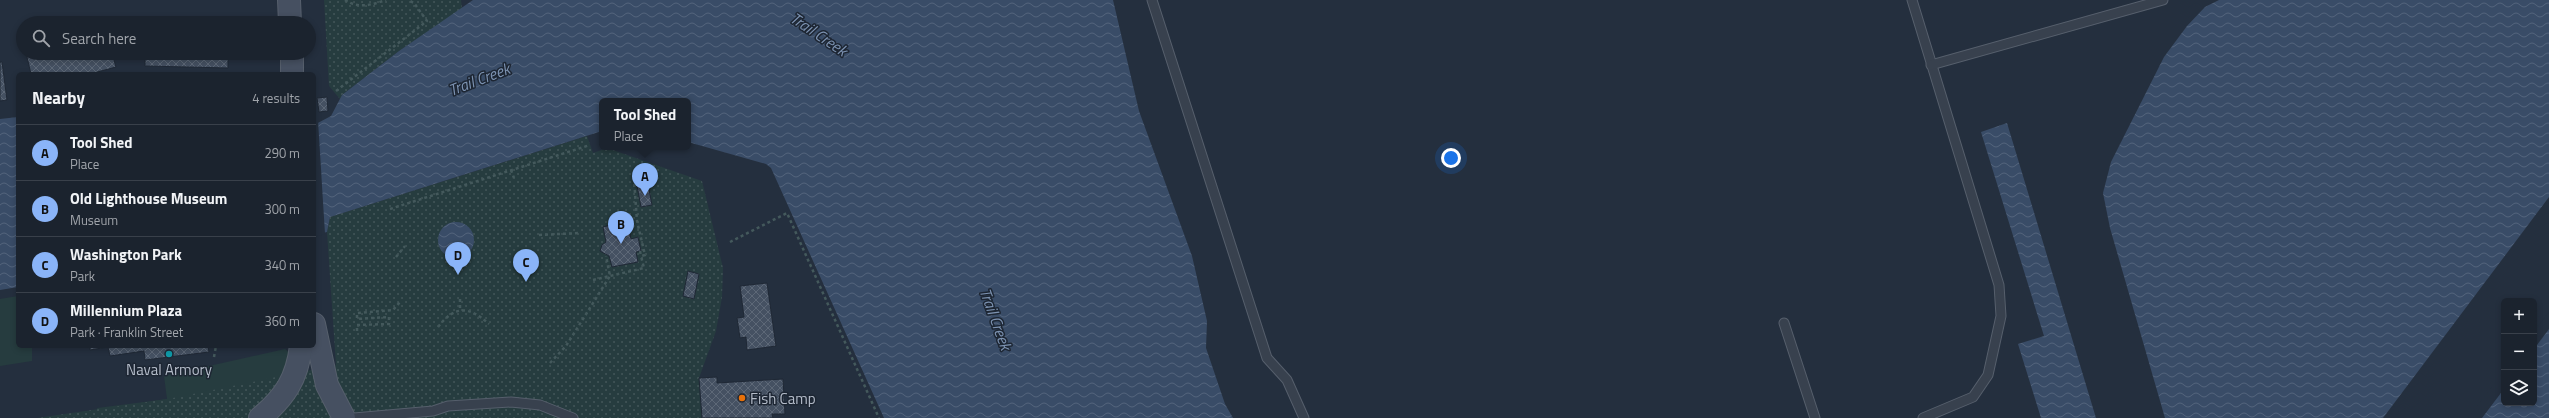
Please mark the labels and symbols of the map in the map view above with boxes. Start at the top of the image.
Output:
water label: Trail Creek [786,6,854,63]
water label: Trail Creek [445,56,515,102]
your location [1441,148,1461,168]
pin: A [632,163,658,196]
pin: B [608,211,634,244]
pin: D [445,242,471,275]
pin: C [513,249,539,282]
water label: Trail Creek [974,285,1019,355]
marker: Naval Armory [164,349,174,359]
place label: Naval Armory [126,358,212,381]
place label: Fish Camp [750,387,816,410]
marker: Fish Camp [737,393,747,403]

